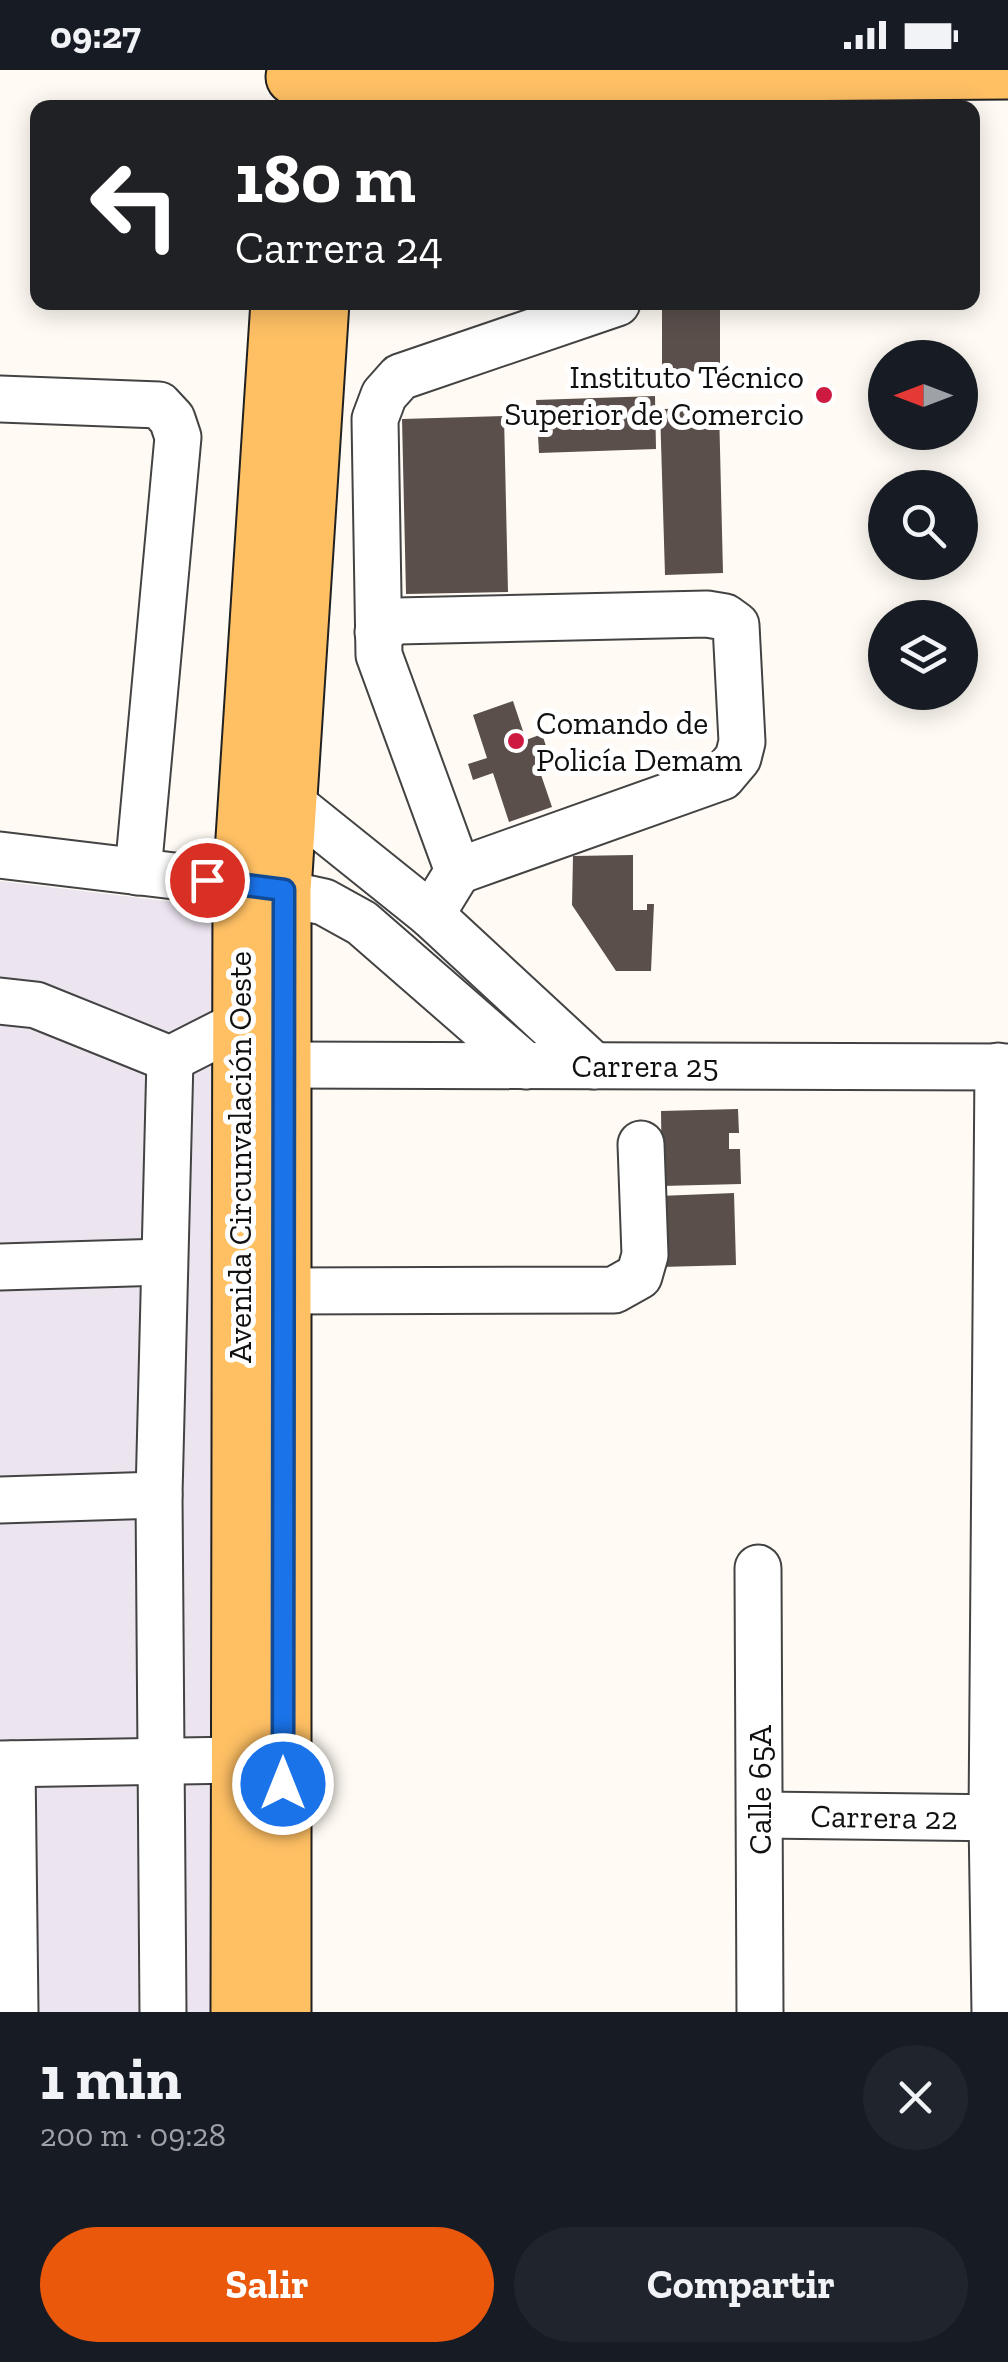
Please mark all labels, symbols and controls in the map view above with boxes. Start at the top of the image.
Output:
text: 09:27 [50,12,141,58]
text: 180 m [235,136,416,220]
icon: left [70,140,200,270]
text: Carrera 24 [235,221,443,275]
north arrow [868,340,978,450]
map controls [868,340,978,710]
place label: Instituto Técnico Superior de Comercio [504,358,804,433]
marker: Instituto Técnico Superior de Comercio [813,384,835,406]
button: search [868,470,978,580]
button: layers [868,600,978,710]
place label: Comando de Policía Demam [536,704,743,779]
marker: Comando de Policía Demam [505,730,527,752]
pin [165,838,250,923]
icon: arrive [180,853,235,908]
street label: Avenida Circunvalación Oeste [221,951,259,1363]
street label: Carrera 25 [571,1047,719,1085]
street label: Calle 65A [741,1725,779,1855]
position arrow [231,1732,335,1836]
street label: Carrera 22 [810,1797,958,1837]
text: 1 min [40,2042,182,2114]
button: close [863,2045,968,2150]
text: 200 m · 09:28 [40,2116,226,2154]
button: Salir [40,2227,494,2342]
button: Compartir [514,2227,968,2342]

